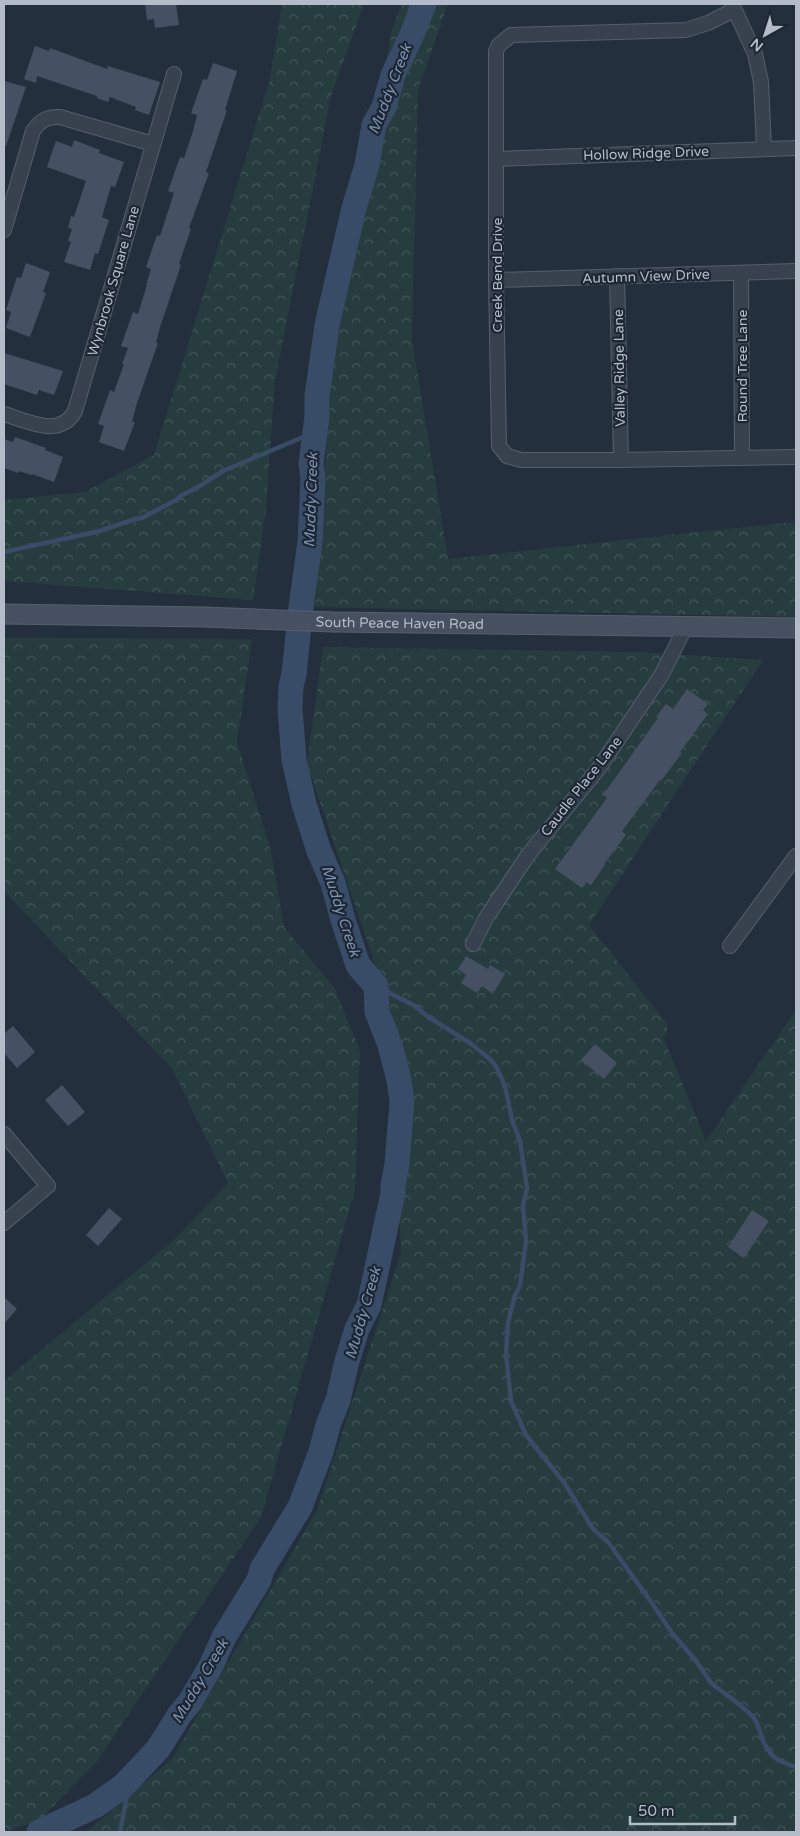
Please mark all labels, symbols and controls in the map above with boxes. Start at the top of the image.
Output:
north arrow [740,10,790,60]
text: N [747,35,767,55]
water label: Muddy Creek [365,40,416,137]
street label: Hollow Ridge Drive [583,143,709,164]
street label: Wynbrook Square Lane [84,204,143,358]
street label: Creek Bend Drive [489,217,506,332]
street label: Autumn View Drive [582,266,710,287]
street label: Valley Ridge Lane [610,309,629,427]
street label: Round Tree Lane [734,310,751,422]
water label: Muddy Creek [300,450,322,548]
street label: South Peace Haven Road [315,613,484,633]
street label: Caudle Place Lane [537,733,626,840]
water label: Muddy Creek [318,863,365,961]
water label: Muddy Creek [341,1263,385,1361]
water label: Muddy Creek [168,1634,233,1726]
scale bar [630,1794,735,1826]
text: 50 m [638,1802,675,1820]

